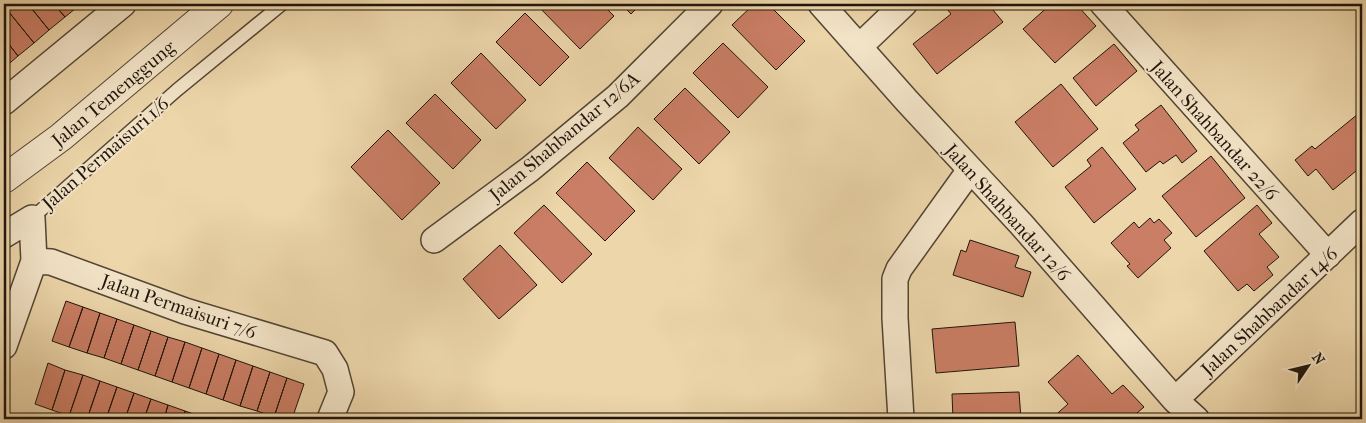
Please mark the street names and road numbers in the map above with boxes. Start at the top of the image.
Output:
street label: Jalan Temenggung [46,35,180,153]
street label: Jalan Shahbandar 22/6 [1145,55,1283,205]
street label: Jalan Shahbandar 12/6A [484,67,645,207]
street label: Jalan Permaisuri 1/6 [36,92,174,216]
street label: Jalan Shahbandar 12/6 [939,138,1075,286]
street label: Jalan Shahbandar 14/6 [1195,242,1343,382]
street label: Jalan Permaisuri 7/6 [96,269,260,344]

